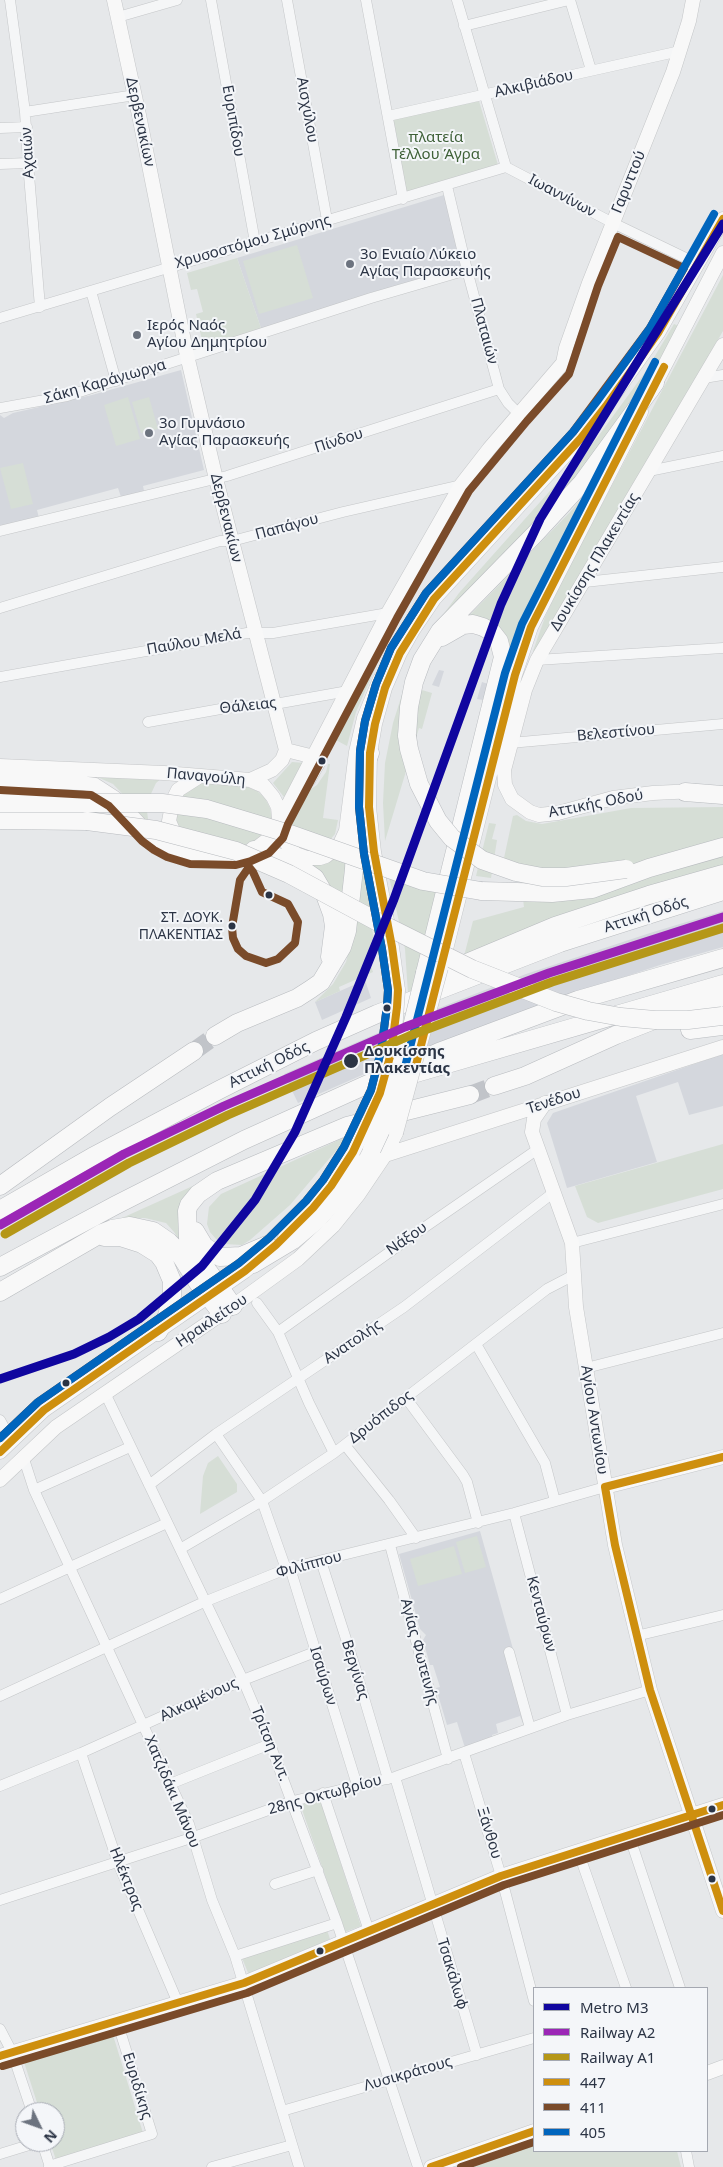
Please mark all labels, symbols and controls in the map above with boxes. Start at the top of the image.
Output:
street label: Αλκιβιάδου [493,66,575,102]
street label: Δερβενακίων [122,76,158,168]
street label: Αισχύλου [292,76,322,144]
street label: Ευριπίδου [218,84,248,158]
street label: Αχαιών [18,127,38,179]
park label: πλατεία Τέλλου Άγρα [392,129,480,164]
street label: Γαρυττού [608,148,650,216]
street label: Ιωαννίνων [525,171,599,221]
street label: Χρυσοστόμου Σμύρνης [173,211,333,273]
place label: 3ο Ενιαίο Λύκειο Αγίας Παρασκευής [360,246,491,281]
marker: 3ο Ενιαίο Λύκειο Αγίας Παρασκευής [344,258,356,270]
street label: Πλαταιών [466,296,502,366]
place label: Ιερός Ναός Αγίου Δημητρίου [147,317,267,352]
marker: Ιερός Ναός Αγίου Δημητρίου [131,329,143,341]
street label: Σάκη Καράγιωργα [42,356,168,408]
place label: 3ο Γυμνάσιο Αγίας Παρασκευής [159,415,290,450]
street label: Πίνδου [312,425,366,457]
marker: 3ο Γυμνάσιο Αγίας Παρασκευής [143,427,155,439]
street label: Δερβενακίων [206,472,246,564]
street label: Δουκίσσης Πλακεντίας [547,490,643,634]
street label: Παπάγου [253,510,321,544]
street label: Παύλου Μελά [145,625,243,659]
street label: Θάλειας [219,694,277,718]
street label: Βελεστίνου [576,721,656,745]
unlabelled marker [317,756,327,766]
street label: Παναγούλη [166,765,246,789]
street label: Αττικής Οδού [547,786,645,822]
unlabelled marker [264,890,274,900]
street label: Αττική Οδός [602,893,690,937]
place label: ΣΤ. ΔΟΥΚ. ΠΛΑΚΕΝΤΙΑΣ [139,910,223,942]
marker: ΣΤ. ΔΟΥΚ. ΠΛΑΚΕΝΤΙΑΣ [227,921,237,931]
unlabelled marker [382,1003,392,1013]
street label: Αττική Οδός [226,1038,312,1092]
place label: Δουκίσσης Πλακεντίας [364,1043,450,1078]
marker: Δουκίσσης Πλακεντίας [342,1052,360,1070]
street label: Τενέδου [525,1084,583,1118]
street label: Νάξου [383,1219,431,1259]
street label: Ηρακλείτου [173,1291,251,1351]
street label: Ανατολής [320,1316,386,1368]
street label: Αγίου Αντωνίου [576,1364,612,1476]
unlabelled marker [61,1378,71,1388]
street label: Δρυόπιδος [345,1386,417,1448]
street label: Φιλίππου [274,1548,344,1582]
street label: Κενταύρων [522,1574,560,1654]
street label: Αγίας Φωτεινής [396,1597,442,1707]
street label: Βεργίνας [337,1638,373,1702]
street label: Ισαύρων [306,1644,340,1708]
street label: Αλκαμένους [157,1674,241,1726]
street label: Τρίτση Αντ. [247,1704,293,1784]
street label: Χατζιδάκι Μάνου [140,1733,204,1851]
street label: 28ης Οκτωβρίου [266,1771,384,1819]
unlabelled marker [707,1804,717,1814]
street label: Ξάνθου [473,1805,505,1861]
street label: Ηλέκτρας [105,1845,147,1913]
unlabelled marker [707,1874,717,1884]
street label: Τσακάλωφ [433,1936,471,2012]
unlabelled marker [315,1946,325,1956]
legend [533,1987,708,2152]
text: Metro Μ3 [580,1997,649,2017]
text: Railway A2 [580,2022,655,2042]
text: Railway A1 [580,2047,655,2067]
street label: Ευριδίκης [118,2050,156,2122]
street label: Λυσικράτους [362,2053,454,2095]
text: 447 [580,2072,606,2092]
text: 411 [580,2097,606,2117]
north arrow [15,2102,65,2152]
text: 405 [580,2122,606,2142]
text: N [40,2126,62,2147]

